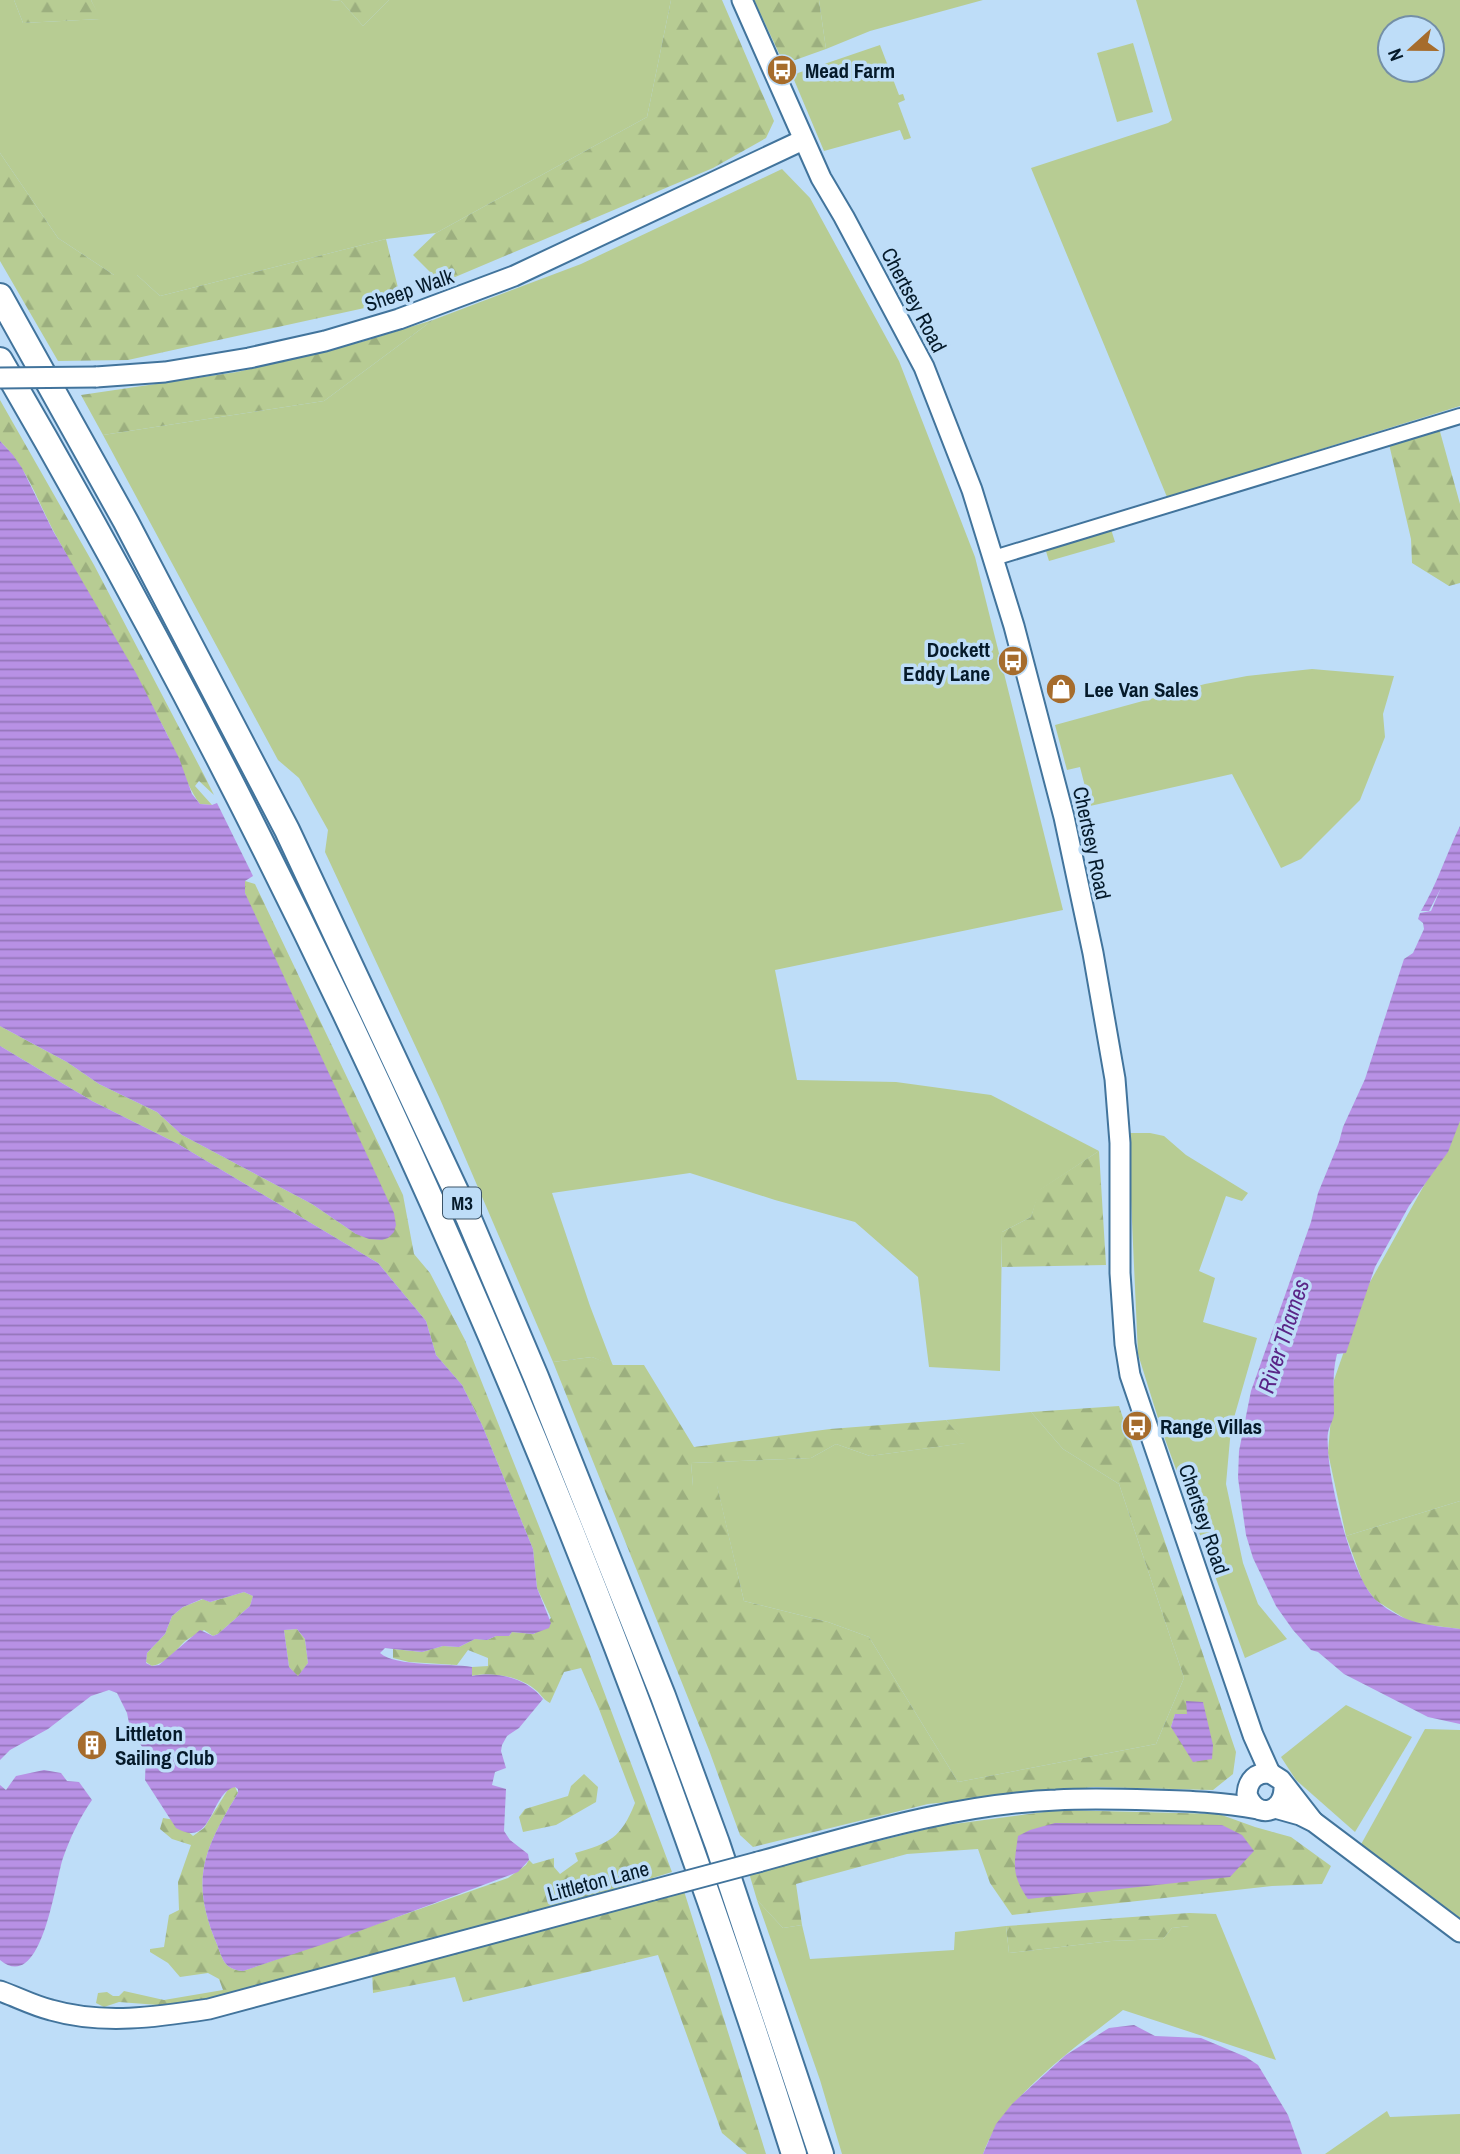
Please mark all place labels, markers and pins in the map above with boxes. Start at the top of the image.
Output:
bus stop icon: Mead Farm [765,53,799,87]
place label: Mead Farm [805,56,895,85]
place label: Dockett Eddy Lane [903,635,990,688]
bus stop icon: Dockett Eddy Lane [996,644,1030,678]
shop icon: Lee Van Sales [1044,672,1078,706]
place label: Lee Van Sales [1084,675,1199,704]
bus stop icon: Range Villas [1120,1409,1154,1443]
place label: Range Villas [1160,1412,1262,1441]
place label: Littleton Sailing Club [115,1719,215,1772]
building icon: Littleton Sailing Club [75,1728,109,1762]

